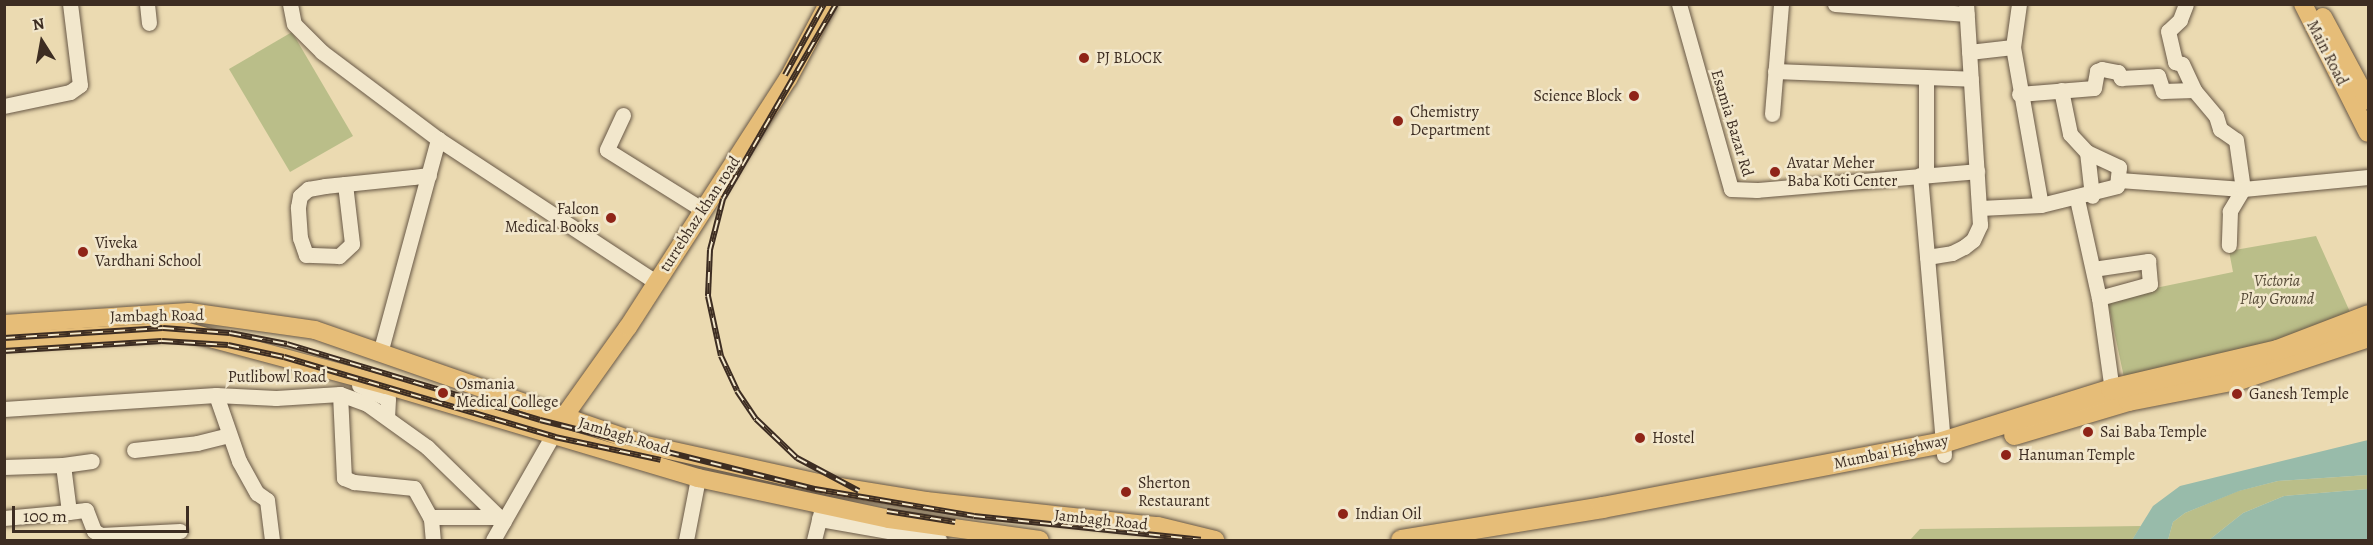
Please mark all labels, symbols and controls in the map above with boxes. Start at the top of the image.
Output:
north arrow [12,12,72,72]
text: N [31,12,46,36]
street label: Main Road [2302,17,2352,89]
place label: PJ BLOCK [1096,48,1162,68]
marker: PJ BLOCK [1077,51,1091,65]
street label: Esamia Bazar Rd [1707,67,1757,179]
place label: Science Block [1534,86,1622,106]
marker: Science Block [1627,89,1641,103]
place label: Chemistry Department [1410,102,1490,140]
marker: Chemistry Department [1391,114,1405,128]
street label: turrebhaz khan road [656,153,744,275]
place label: Avatar Meher Baba Koti Center [1787,153,1897,191]
marker: Avatar Meher Baba Koti Center [1768,165,1782,179]
place label: Falcon Medical Books [505,199,599,237]
marker: Falcon Medical Books [604,211,618,225]
place label: Viveka Vardhani School [95,233,201,271]
marker: Viveka Vardhani School [76,245,90,259]
park label: Victoria Play Ground [2240,271,2314,309]
street label: Jambagh Road [110,306,204,326]
street label: Putlibowl Road [228,367,326,387]
place label: Osmania Medical College [456,374,558,412]
marker: Osmania Medical College [434,384,452,402]
place label: Ganesh Temple [2249,384,2349,404]
marker: Ganesh Temple [2230,387,2244,401]
street label: Jambagh Road [576,413,672,459]
place label: Sai Baba Temple [2100,422,2207,442]
marker: Sai Baba Temple [2081,425,2095,439]
place label: Hostel [1652,428,1694,448]
marker: Hostel [1633,431,1647,445]
street label: Mumbai Highway [1832,431,1950,473]
place label: Hanuman Temple [2018,445,2135,465]
marker: Hanuman Temple [1999,448,2013,462]
place label: Sherton Restaurant [1138,473,1210,511]
marker: Sherton Restaurant [1119,485,1133,499]
scale bar [15,494,192,532]
text: 100 m [23,504,67,528]
place label: Indian Oil [1355,504,1421,524]
street label: Jambagh Road [1053,506,1149,534]
marker: Indian Oil [1336,507,1350,521]

